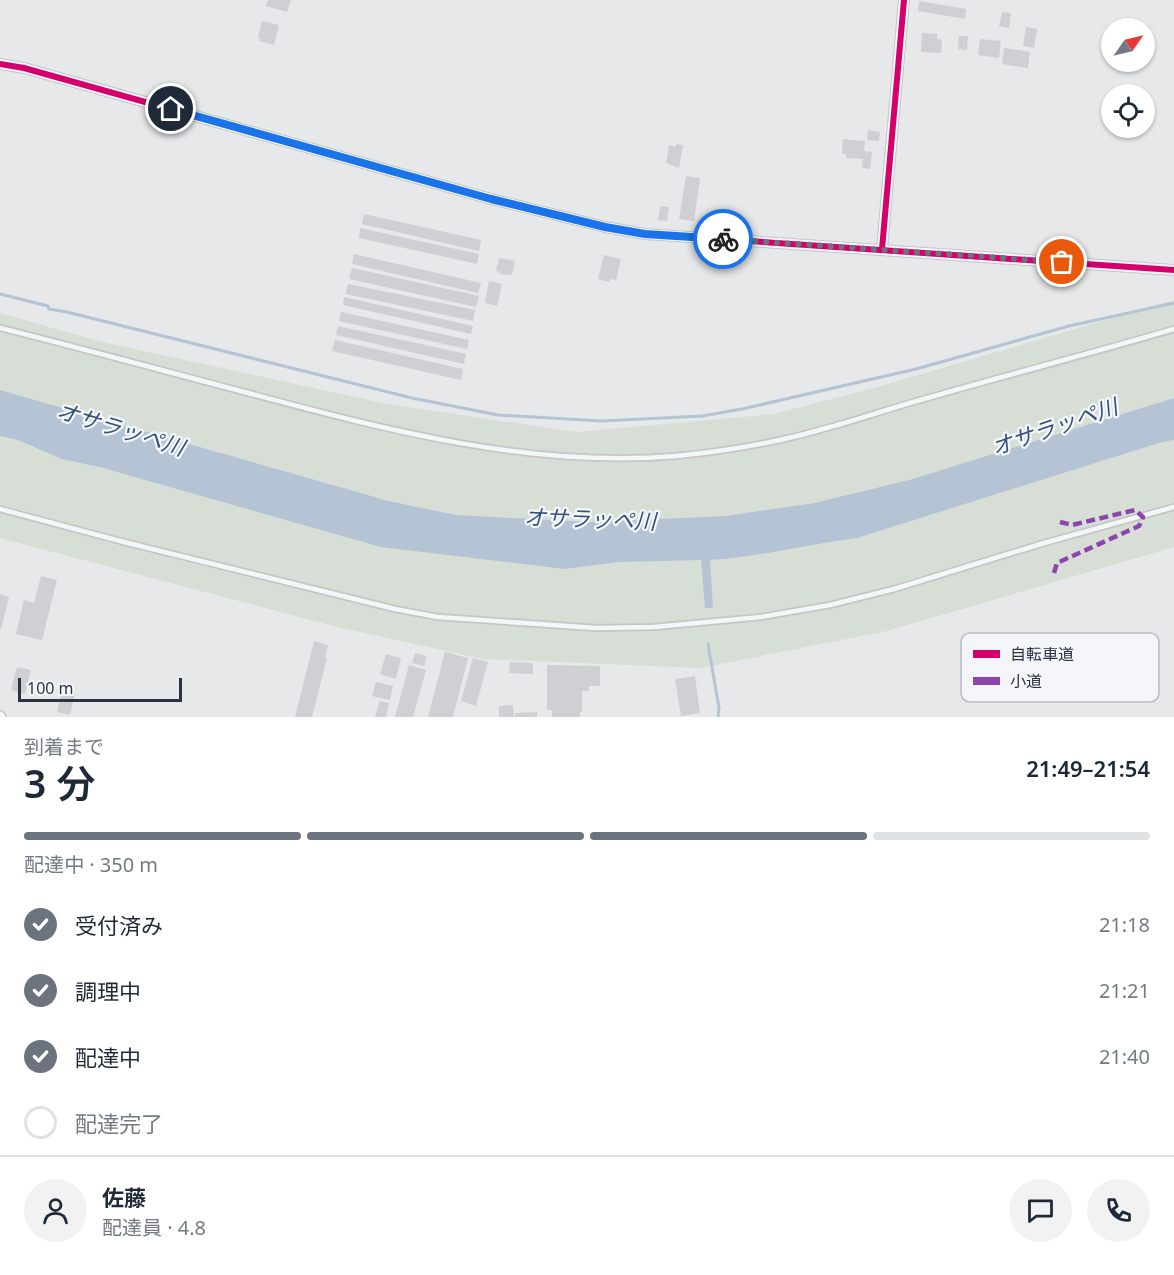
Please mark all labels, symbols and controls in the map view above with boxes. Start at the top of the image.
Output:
north arrow [1101,18,1155,72]
map controls [1101,18,1155,138]
pin [145,83,196,134]
button: locate [1101,84,1155,138]
icon: home [154,92,187,125]
courier [693,209,753,269]
icon: bike [707,223,740,256]
pin [1036,236,1087,287]
icon: bag [1045,245,1078,278]
water label: オサラッペ川 [987,390,1123,462]
water label: オサラッペ川 [53,394,190,462]
water label: オサラッペ川 [524,501,658,535]
legend [961,633,1159,702]
text: 自転車道 [1010,643,1074,665]
text: 小道 [1010,670,1042,692]
scale bar [18,675,182,702]
text: 100 m [27,677,74,699]
text: 到着まで [24,733,104,760]
text: 21:49–21:54 [1026,753,1150,783]
text: 3 分 [24,756,95,809]
text: 配達中 · 350 m [24,851,158,878]
icon: check [24,908,57,941]
text: 受付済み [75,910,163,940]
text: 21:18 [1099,911,1150,938]
icon: check [24,974,57,1007]
text: 調理中 [75,976,141,1006]
text: 21:21 [1099,977,1150,1004]
icon: check [24,1040,57,1073]
text: 配達中 [75,1042,141,1072]
text: 21:40 [1099,1043,1150,1070]
text: 配達完了 [75,1108,163,1138]
button: person [24,1179,87,1242]
button: chat [1009,1179,1072,1242]
button: phone [1087,1179,1150,1242]
text: 佐藤 [102,1182,146,1212]
text: 配達員 · 4.8 [102,1214,206,1241]

